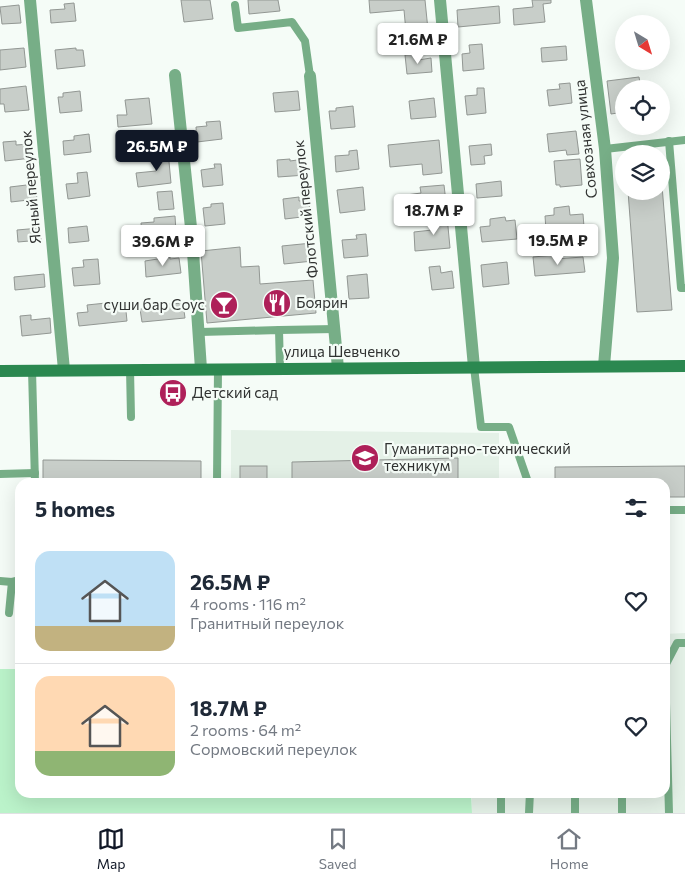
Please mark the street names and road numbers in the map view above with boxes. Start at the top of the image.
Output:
street label: Совхозная улица [570,79,600,199]
street label: Ясный переулок [16,129,44,245]
street label: Флотский переулок [289,139,321,279]
street label: улица Шевченко [284,342,400,360]

